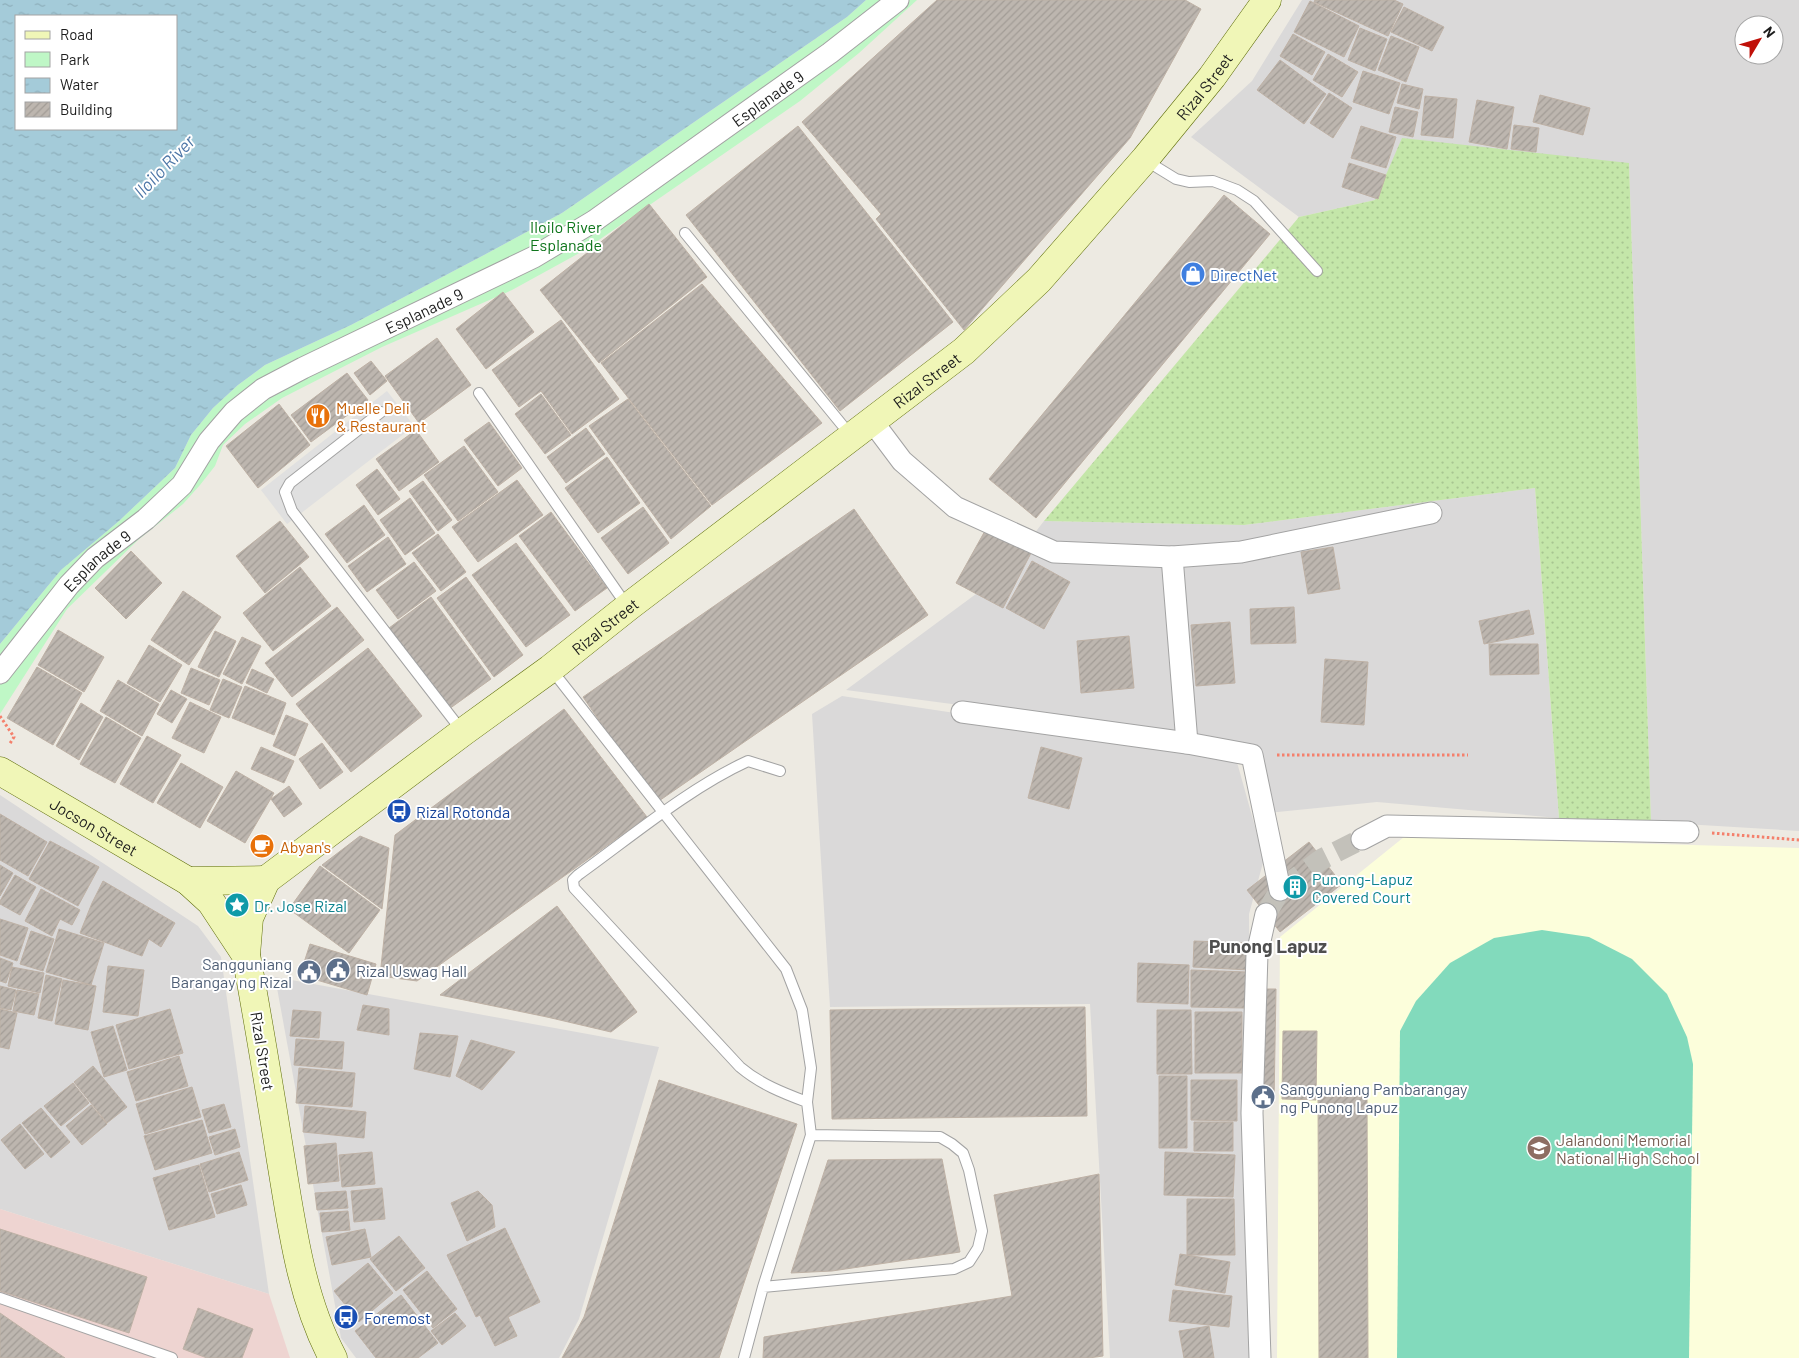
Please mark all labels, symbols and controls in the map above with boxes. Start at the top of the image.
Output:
legend [15,15,178,130]
north arrow [1734,15,1784,65]
text: N [1760,23,1779,41]
text: Road [60,25,93,43]
street label: Rizal Street [1172,49,1236,123]
text: Park [60,50,90,68]
street label: Esplanade 9 [728,66,807,130]
text: Water [60,75,99,93]
text: Building [60,100,113,118]
water label: Iloilo River [129,130,200,202]
park label: Iloilo River Esplanade [530,217,602,254]
shop icon: DirectNet [1180,261,1206,287]
place label: DirectNet [1210,265,1277,284]
street label: Esplanade 9 [382,283,466,337]
street label: Rizal Street [889,348,964,411]
place label: Muelle Deli & Restaurant [336,398,427,435]
restaurant icon: Muelle Deli & Restaurant [305,403,331,429]
street label: Esplanade 9 [59,525,134,595]
street label: Rizal Street [567,593,642,658]
street label: Jocson Street [47,793,141,859]
bus stop icon: Rizal Rotonda [386,798,412,824]
place label: Rizal Rotonda [416,802,510,821]
cafe icon: Abyan's [249,833,275,859]
place label: Abyan's [280,837,331,856]
place label: Punong-Lapuz Covered Court [1312,869,1413,906]
building icon: Punong-Lapuz Covered Court [1282,874,1308,900]
place icon: Dr. Jose Rizal [224,892,250,918]
place label: Dr. Jose Rizal [254,896,347,915]
district label: Punong Lapuz [1209,934,1327,957]
place label: Sangguniang Barangay ng Rizal [171,954,292,991]
public building icon: Rizal Uswag Hall [325,957,351,983]
public building icon: Sangguniang Barangay ng Rizal [296,959,322,985]
place label: Rizal Uswag Hall [356,961,467,980]
street label: Rizal Street [247,1010,279,1092]
place label: Sangguniang Pambarangay ng Punong Lapuz [1280,1079,1468,1116]
public building icon: Sangguniang Pambarangay ng Punong Lapuz [1250,1084,1276,1110]
place label: Jalandoni Memorial National High School [1556,1130,1699,1167]
school or university icon: Jalandoni Memorial National High School [1526,1135,1552,1161]
bus stop icon: Foremost [333,1304,359,1330]
place label: Foremost [364,1308,431,1327]

